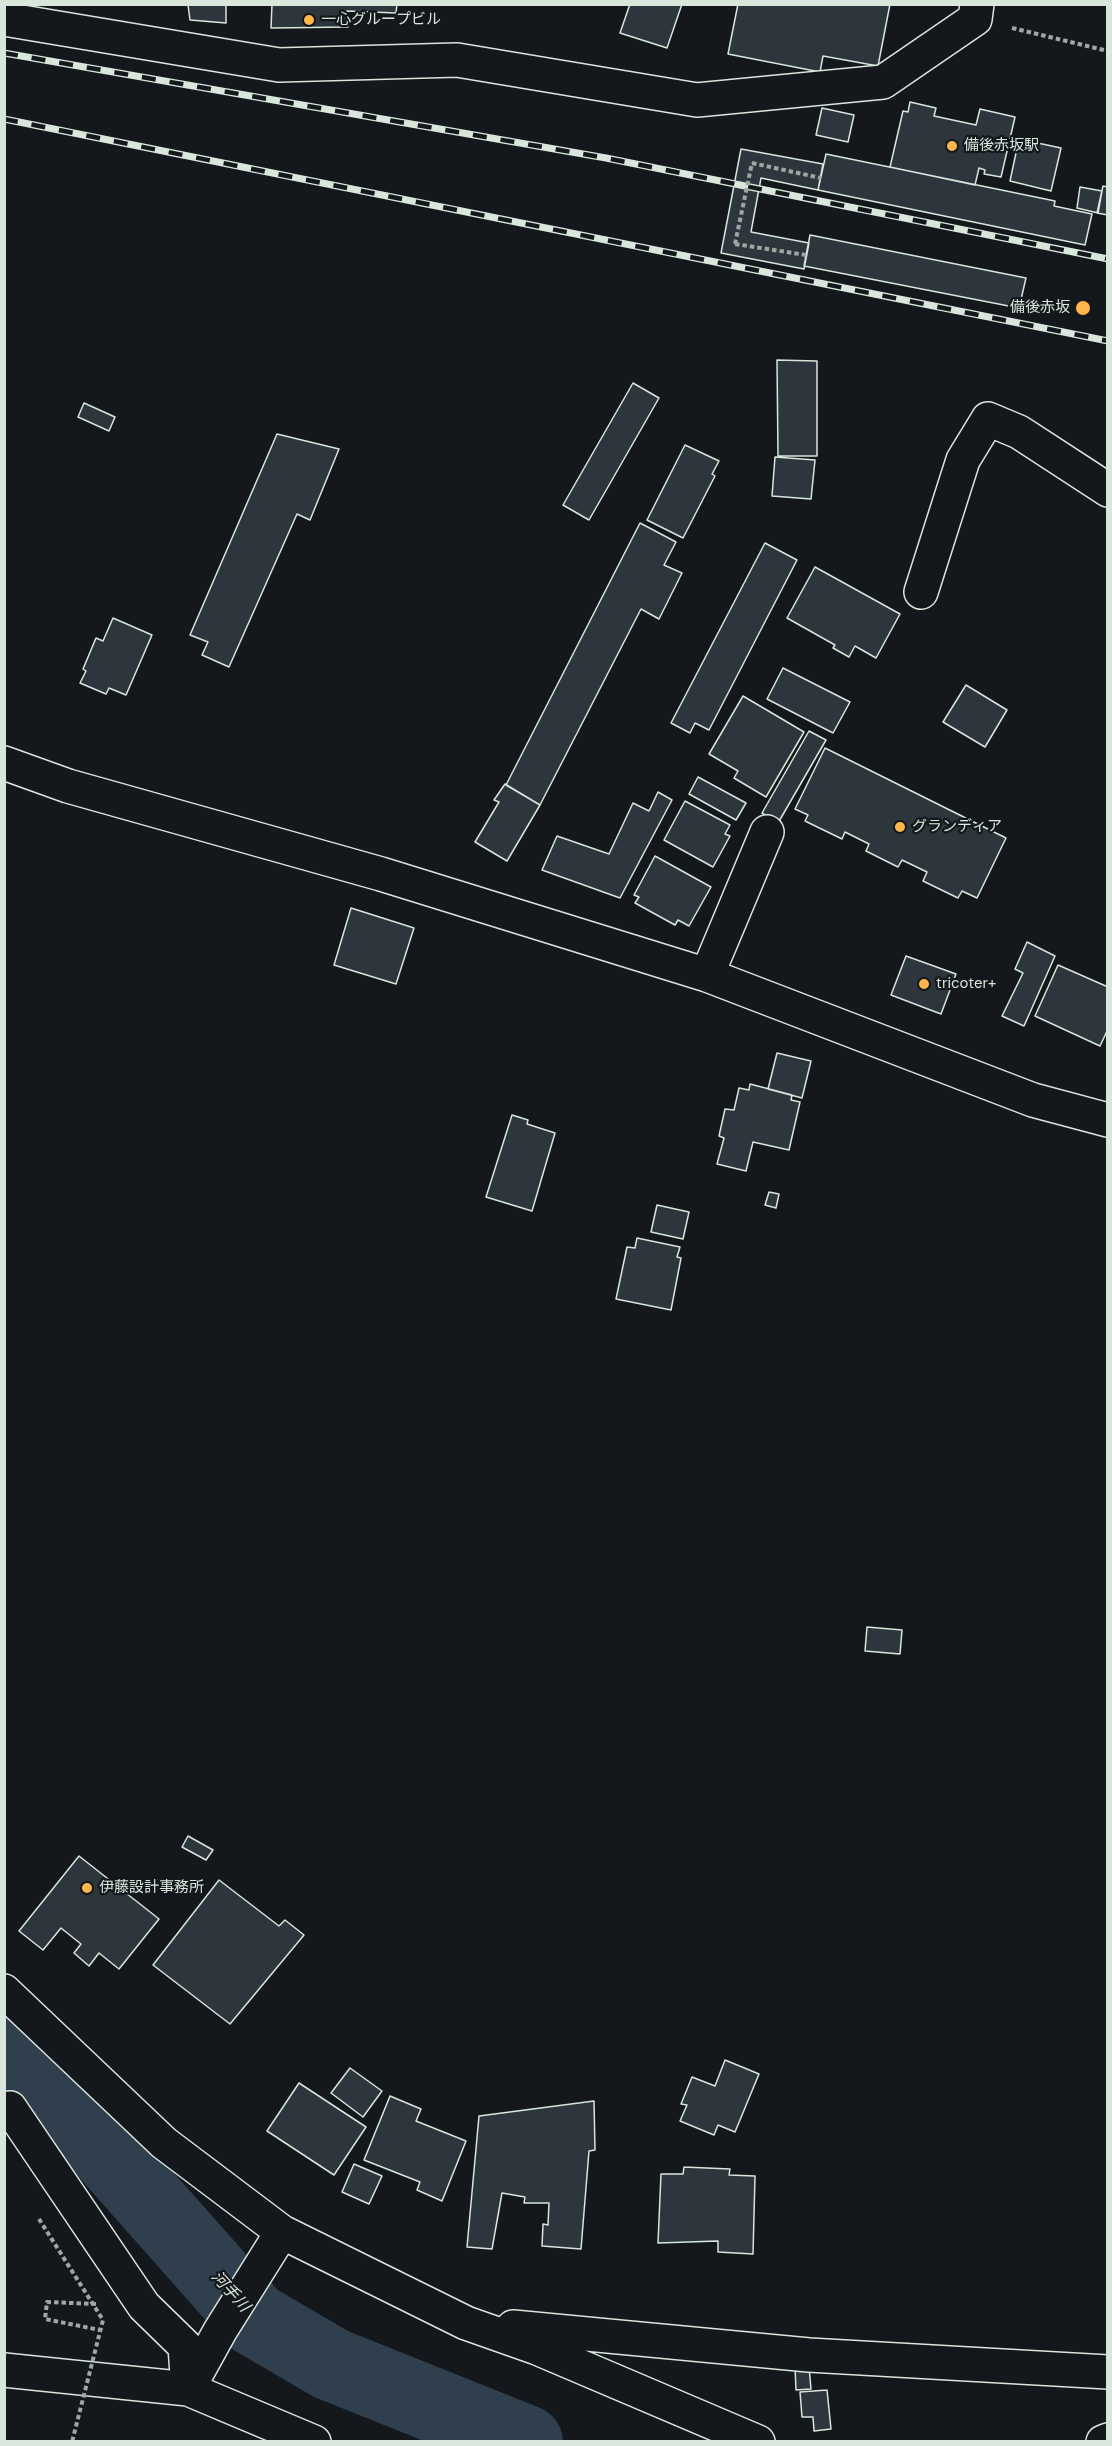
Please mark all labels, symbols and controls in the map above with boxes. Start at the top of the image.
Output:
place label: 一心グループビル [321,11,441,29]
marker: 一心グループビル [302,13,316,27]
place label: 備後赤坂駅 [964,137,1039,155]
marker: 備後赤坂駅 [945,139,959,153]
place label: 備後赤坂 [1010,299,1070,317]
marker: 備後赤坂 [1074,299,1092,317]
place label: グランディア [912,818,1002,836]
marker: グランディア [893,820,907,834]
place label: tricoter+ [936,975,996,993]
marker: tricoter+ [917,977,931,991]
place label: 伊藤設計事務所 [99,1879,204,1897]
marker: 伊藤設計事務所 [80,1881,94,1895]
water label: 河手川 [207,2268,253,2316]

